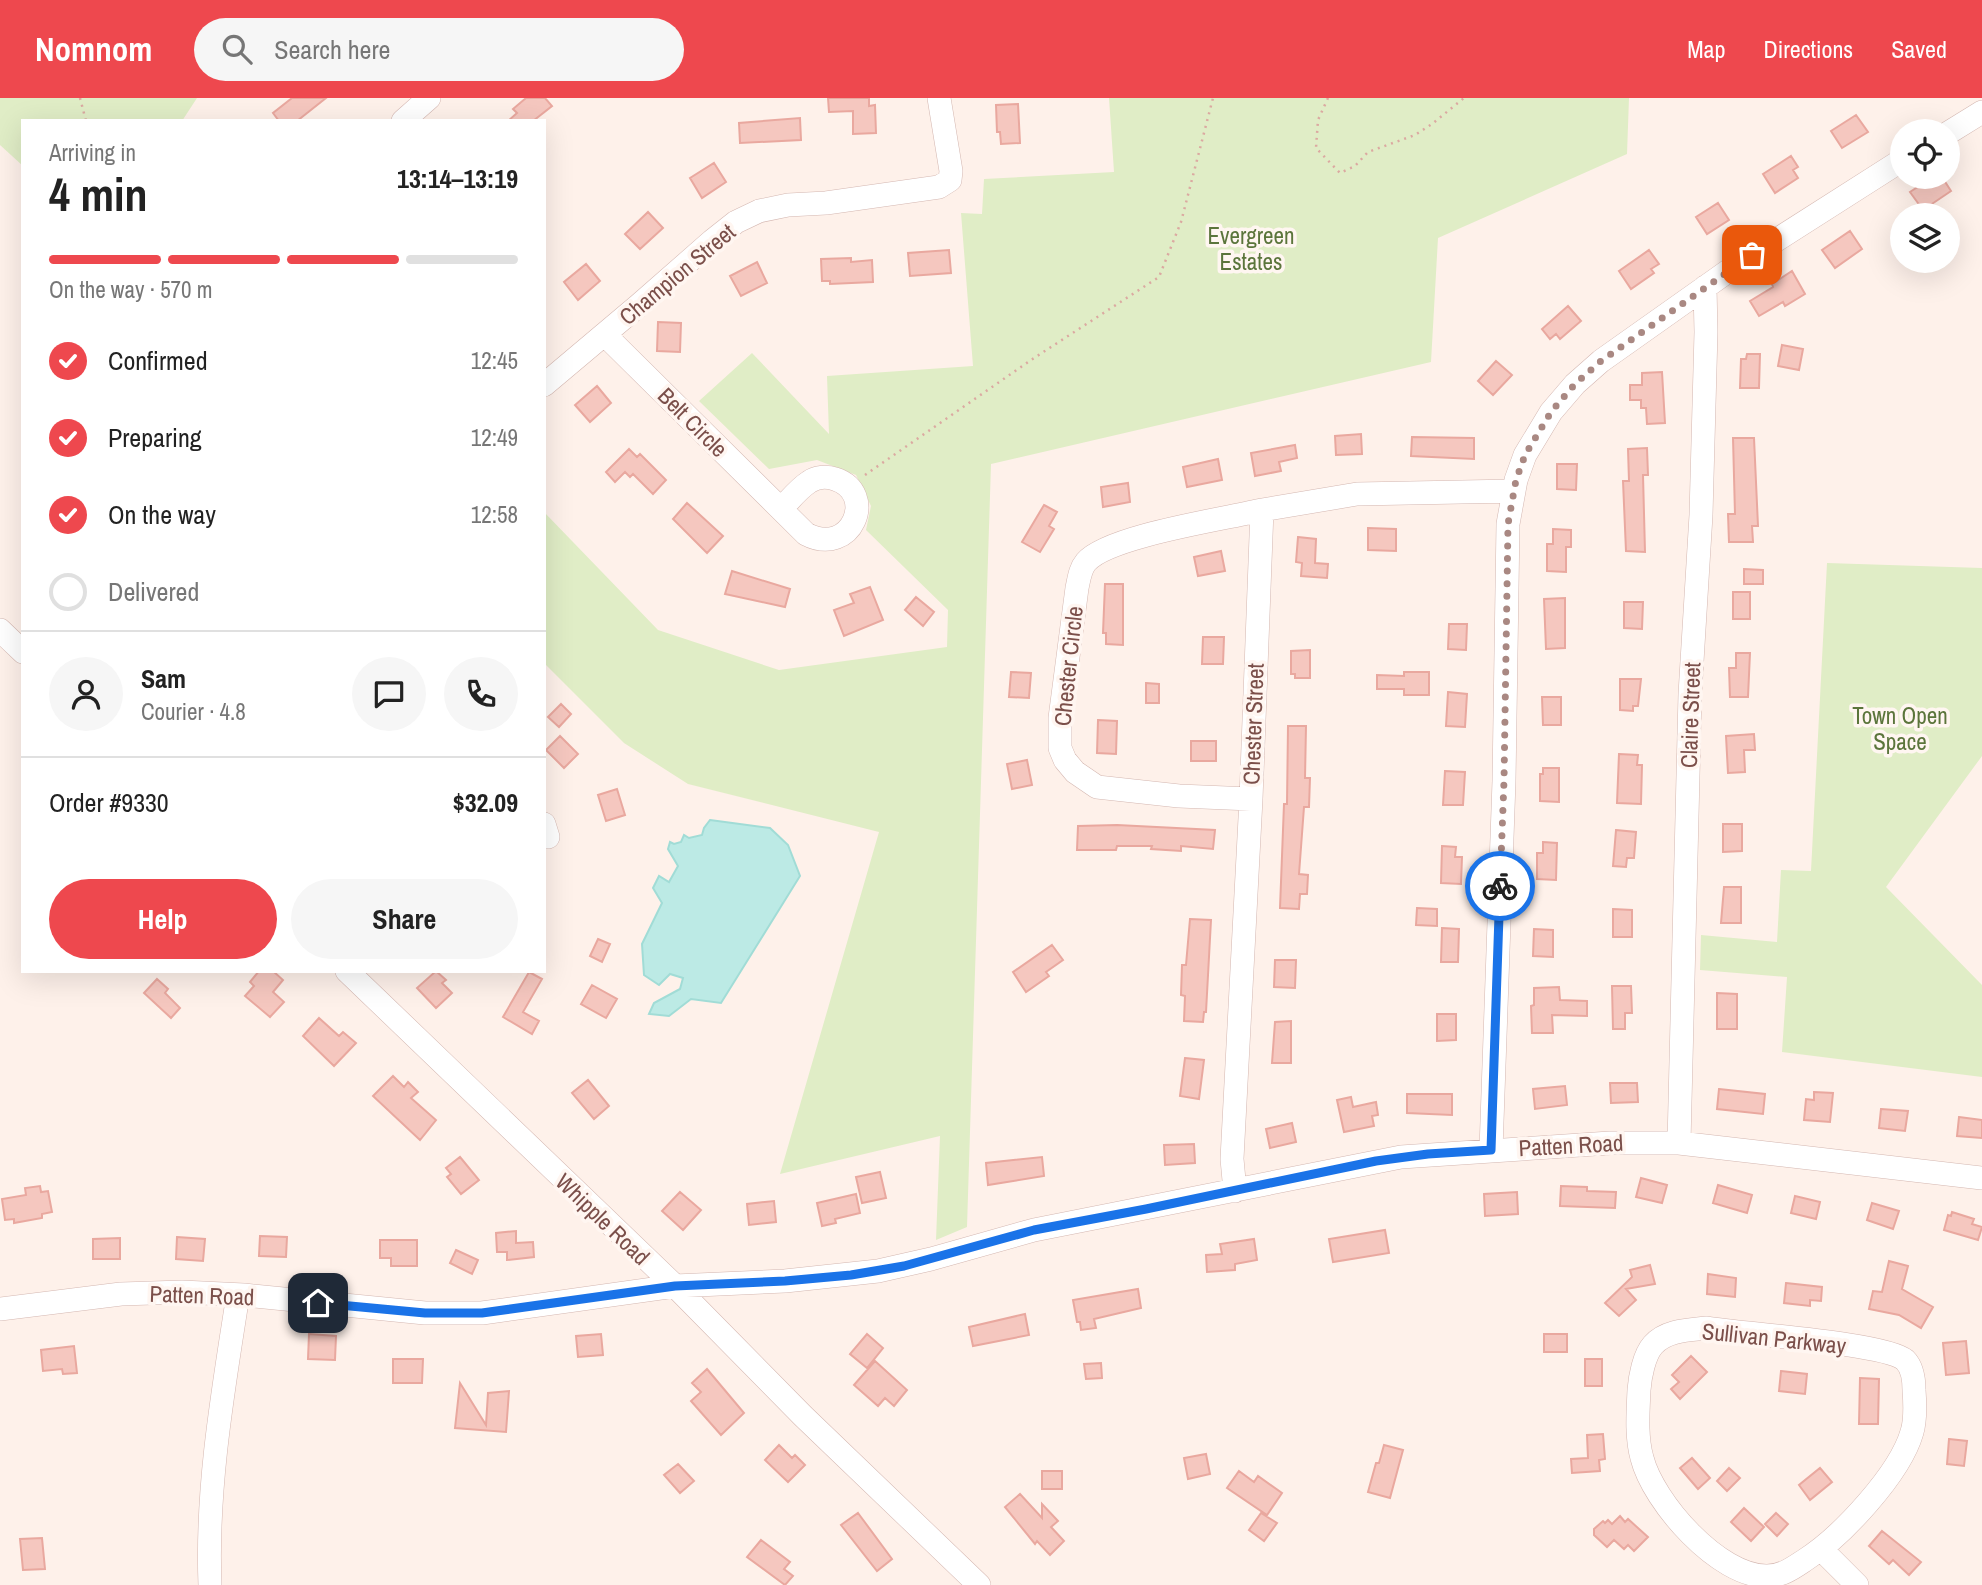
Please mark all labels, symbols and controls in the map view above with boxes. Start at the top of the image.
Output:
search box [194,18,684,81]
text: Nomnom [35,27,152,71]
icon: search [218,30,256,68]
text: Search here [274,32,390,67]
text: Map [1687,33,1725,65]
text: Directions [1763,33,1853,65]
text: Saved [1891,33,1947,65]
map controls [1890,119,1960,273]
button: locate [1890,119,1960,189]
text: Arriving in [49,137,136,168]
text: 13:14–13:19 [397,161,518,196]
text: 4 min [49,163,148,225]
button: layers [1890,203,1960,273]
street label: Champion Street [612,216,742,332]
park label: Evergreen Estates [1207,220,1295,277]
pin [1722,225,1782,285]
icon: bag [1733,236,1771,274]
text: On the way · 570 m [49,274,213,305]
icon: check [49,342,87,380]
text: Confirmed [108,343,208,378]
text: 12:45 [471,345,518,376]
street label: Belt Circle [651,380,735,464]
icon: check [49,419,87,457]
text: Preparing [108,420,202,455]
text: 12:49 [471,422,518,453]
icon: check [49,496,87,534]
text: On the way [108,497,216,532]
text: 12:58 [471,499,518,530]
text: Delivered [108,574,199,609]
street label: Chester Circle [1046,604,1090,728]
button: person [49,657,123,731]
button: chat [352,657,426,731]
button: phone [444,657,518,731]
text: Sam [141,661,186,696]
street label: Claire Street [1673,662,1707,768]
street label: Chester Street [1235,663,1271,785]
text: Courier · 4.8 [141,696,246,727]
park label: Town Open Space [1852,700,1948,757]
text: Order #9330 [49,785,169,820]
text: $32.09 [453,785,518,820]
courier [1465,851,1535,921]
icon: bike [1481,867,1519,905]
button: Help [49,879,277,959]
button: Share [291,879,518,959]
street label: Patten Road [1518,1127,1624,1163]
street label: Whipple Road [549,1166,657,1272]
pin [288,1273,348,1333]
street label: Patten Road [149,1278,255,1312]
icon: home [299,1284,337,1322]
street label: Sullivan Parkway [1700,1315,1848,1361]

